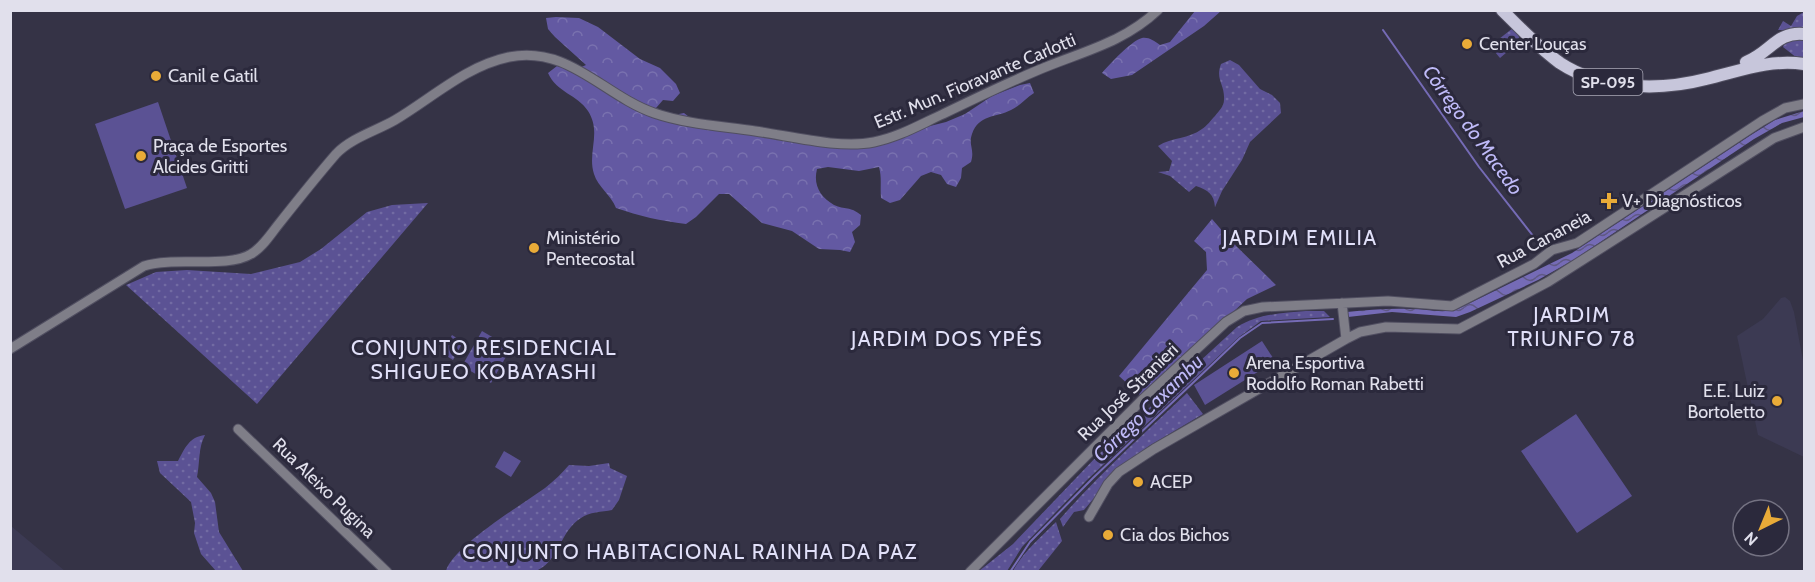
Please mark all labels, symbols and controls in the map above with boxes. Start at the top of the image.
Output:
street label: Estr. Mun. Fioravante Carlotti [871,29,1079,133]
place label: Center Louças [1479,33,1586,55]
marker: Center Louças [1460,37,1474,51]
water label: Córrego do Macedo [1418,60,1528,200]
place label: Canil e Gatil [168,65,259,87]
marker: Canil e Gatil [149,69,163,83]
road number: SP-095 [1574,69,1642,95]
place label: Praça de Esportes Alcides Gritti [153,135,287,178]
marker: Praça de Esportes Alcides Gritti [134,149,148,163]
place label: V+ Diagnósticos [1622,190,1742,212]
marker: V+ Diagnósticos [1600,192,1618,210]
street label: Rua Cananeia [1493,205,1595,273]
district label: JARDIM EMILIA [1221,225,1378,250]
place label: Ministério Pentecostal [546,227,636,270]
marker: Ministério Pentecostal [527,241,541,255]
district label: JARDIM TRIUNFO 78 [1507,302,1637,351]
district label: JARDIM DOS YPÊS [850,326,1043,351]
district label: CONJUNTO RESIDENCIAL SHIGUEO KOBAYASHI [351,335,617,384]
street label: Rua José Stranieri [1073,339,1183,445]
water label: Córrego Caxambu [1088,349,1208,467]
place label: Arena Esportiva Rodolfo Roman Rabetti [1246,352,1424,395]
marker: Arena Esportiva Rodolfo Roman Rabetti [1227,366,1241,380]
place label: E.E. Luiz Bortoletto [1687,380,1766,423]
marker: E.E. Luiz Bortoletto [1770,394,1784,408]
street label: Rua Aleixo Pugina [268,433,380,543]
place label: ACEP [1150,471,1192,493]
marker: ACEP [1131,475,1145,489]
north arrow [1731,498,1791,558]
place label: Cia dos Bichos [1120,524,1229,546]
marker: Cia dos Bichos [1101,528,1115,542]
text: N [1740,528,1762,549]
district label: CONJUNTO HABITACIONAL RAINHA DA PAZ [462,539,918,564]

